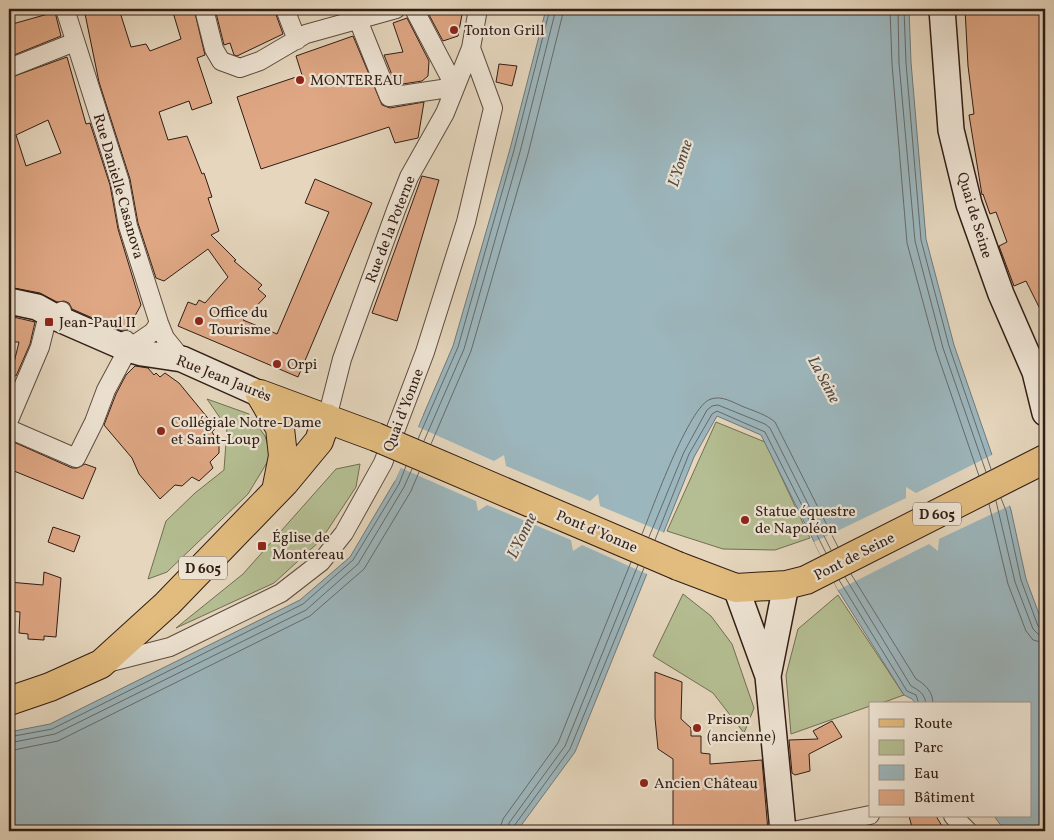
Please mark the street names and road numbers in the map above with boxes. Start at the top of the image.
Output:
street label: Rue Danielle Casanova [87,111,148,262]
street label: Quai de Seine [951,170,997,261]
street label: Rue de la Poterne [361,173,422,286]
street label: Rue Jean Jaurès [173,351,274,408]
street label: Quai d'Yonne [379,366,430,455]
road number: D 605 [913,502,961,526]
street label: Pont d'Yonne [552,506,640,559]
street label: Pont de Seine [811,528,899,587]
road number: D 605 [179,556,227,580]

